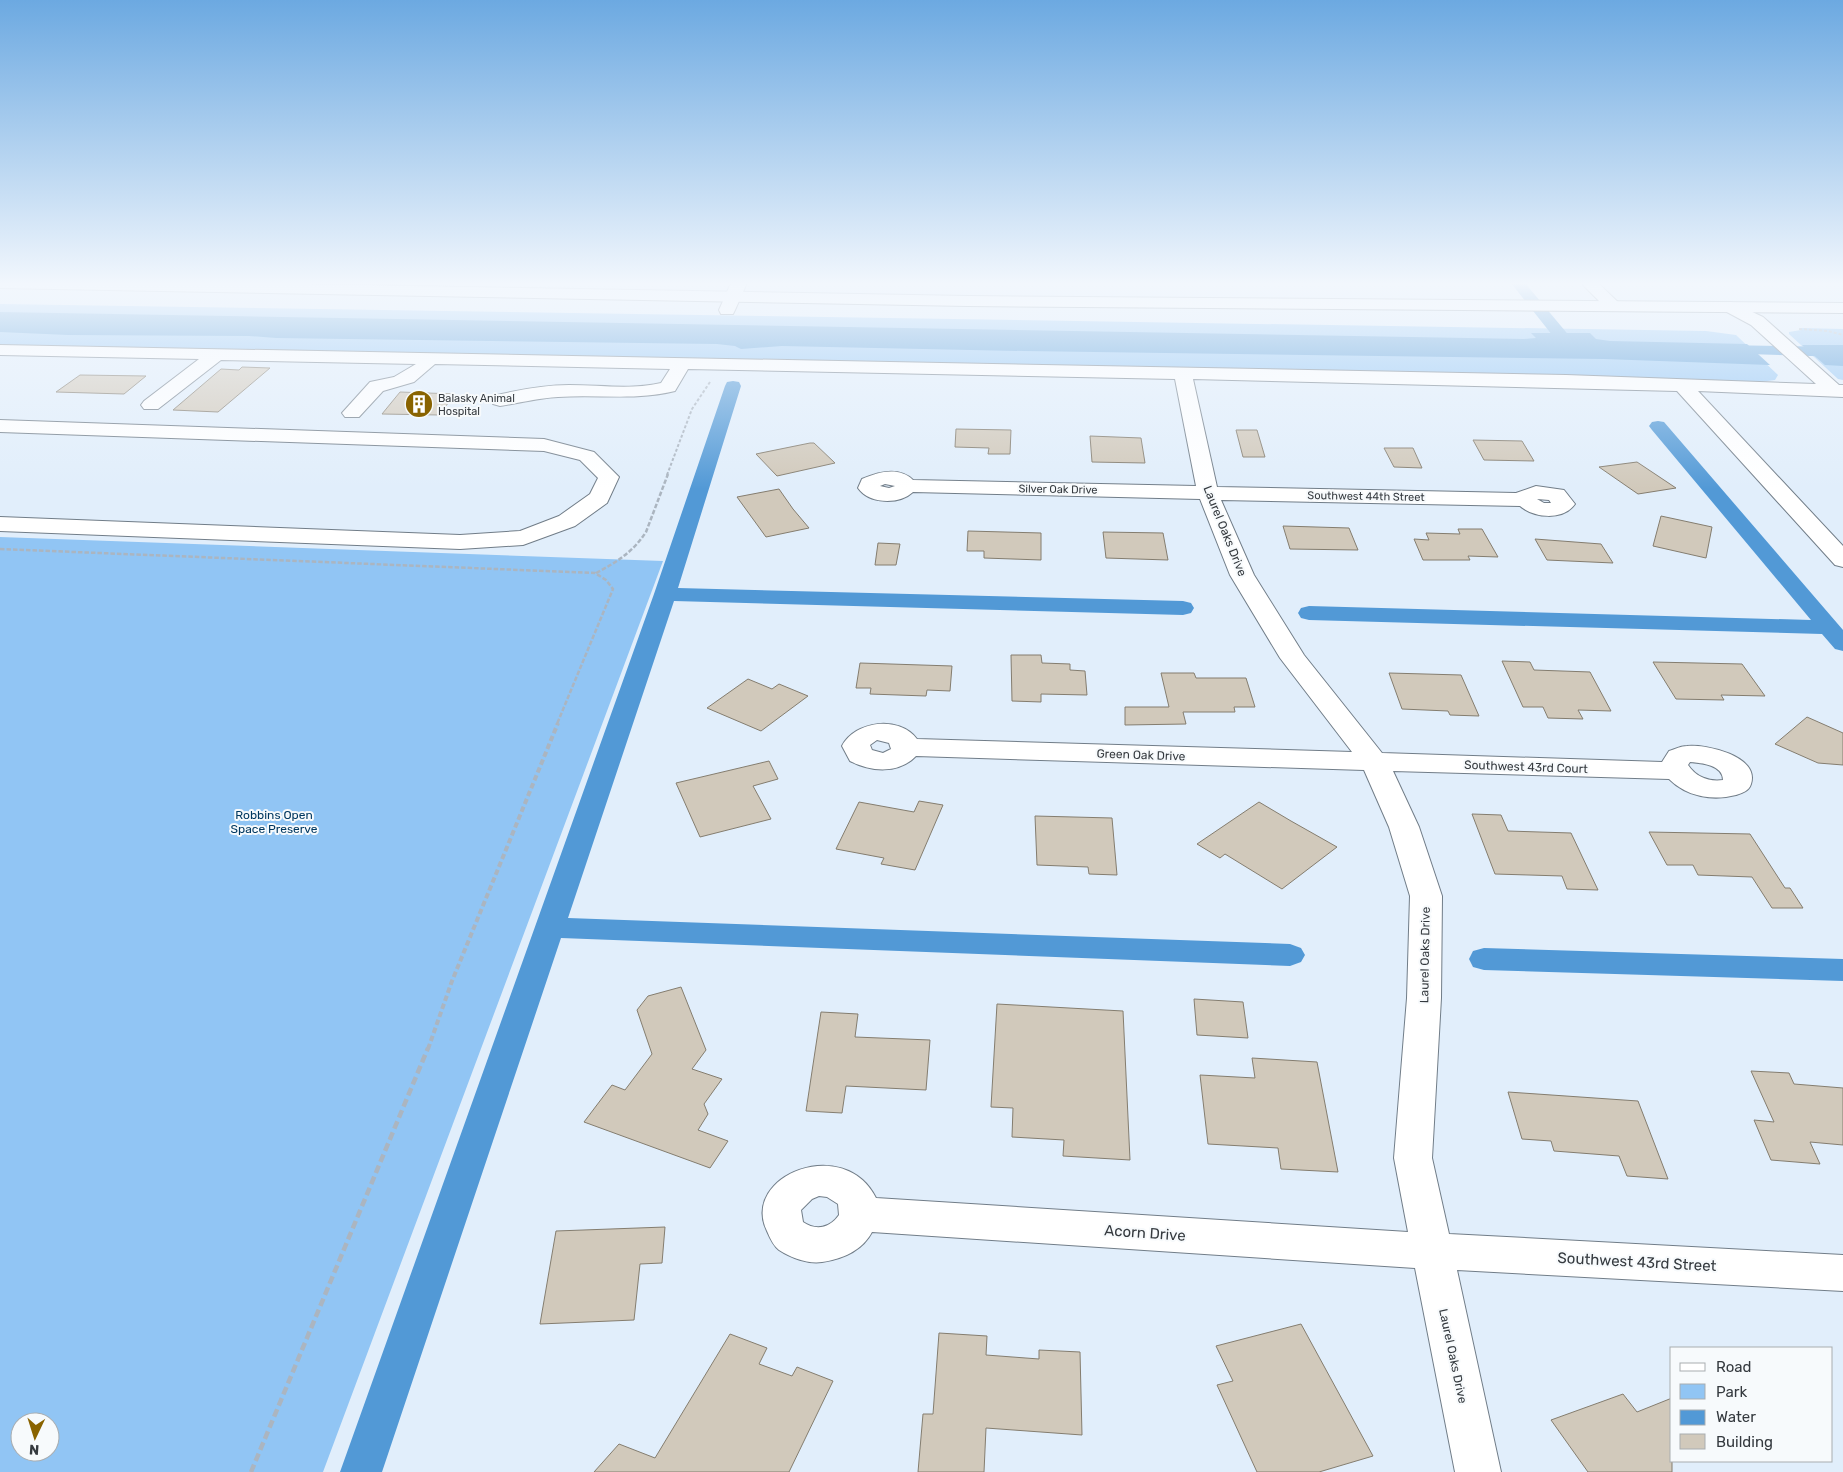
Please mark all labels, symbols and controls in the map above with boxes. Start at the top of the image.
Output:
building icon: Balasky Animal Hospital [404,389,434,419]
place label: Balasky Animal Hospital [438,392,515,418]
street label: Silver Oak Drive [1018,482,1098,497]
street label: Laurel Oaks Drive [1200,484,1250,579]
street label: Southwest 44th Street [1307,489,1425,504]
street label: Green Oak Drive [1096,746,1186,764]
street label: Southwest 43rd Court [1464,758,1588,776]
park label: Robbins Open Space Preserve [231,808,318,836]
street label: Laurel Oaks Drive [1417,906,1433,1003]
street label: Acorn Drive [1104,1221,1186,1245]
street label: Southwest 43rd Street [1557,1249,1717,1275]
street label: Laurel Oaks Drive [1436,1307,1470,1405]
legend [1670,1347,1833,1462]
text: Road [1716,1358,1752,1376]
text: Park [1716,1383,1747,1401]
text: Water [1716,1408,1756,1426]
north arrow [10,1412,60,1462]
text: Building [1716,1433,1773,1451]
text: N [29,1441,40,1458]

